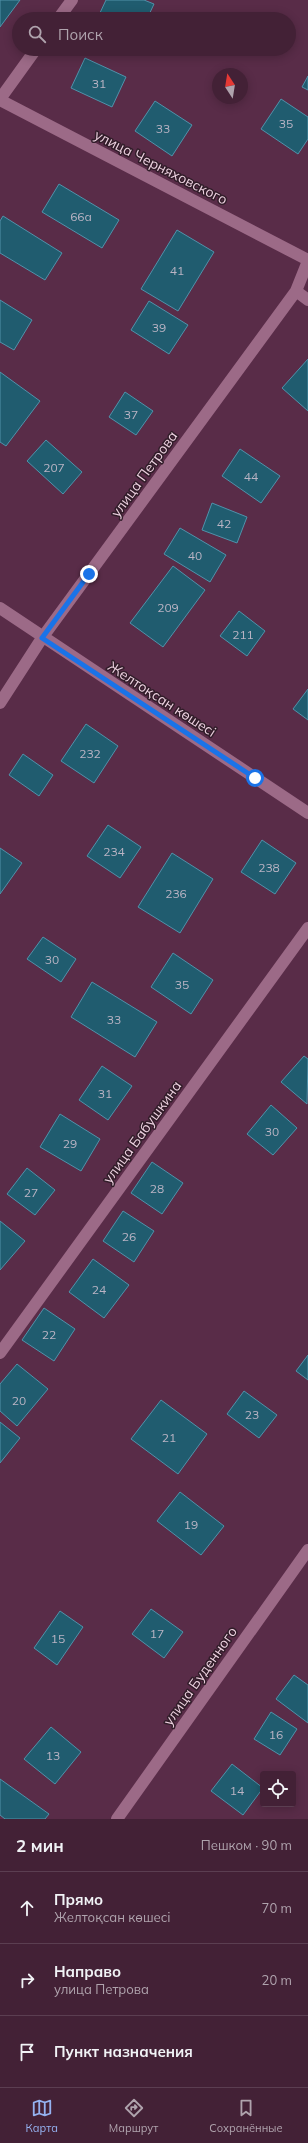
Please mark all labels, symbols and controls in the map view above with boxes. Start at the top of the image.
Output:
search box [12,12,296,56]
icon: search [26,23,48,45]
text: Поиск [58,25,103,44]
north arrow [212,68,248,104]
house number: 31 [92,76,106,91]
house number: 35 [279,116,293,131]
house number: 33 [156,121,170,136]
street label: улица Черняховского [91,126,231,208]
house number: 66а [70,209,92,224]
house number: 41 [170,263,184,278]
house number: 39 [152,320,166,335]
house number: 37 [124,407,138,422]
street label: улица Петрова [107,427,181,521]
house number: 207 [43,460,65,475]
house number: 44 [244,469,258,484]
house number: 42 [217,516,231,531]
house number: 40 [188,548,202,563]
route end [80,565,98,583]
house number: 209 [157,600,179,615]
house number: 211 [232,627,254,642]
street label: Желтоқсан көшесі [104,657,220,741]
house number: 232 [79,746,101,761]
route start [246,769,264,787]
house number: 234 [103,844,125,859]
house number: 238 [258,860,280,875]
house number: 236 [165,886,187,901]
house number: 30 [45,952,59,967]
house number: 35 [175,977,189,992]
house number: 33 [107,1012,121,1027]
street label: улица Бабушкина [99,1077,185,1187]
house number: 31 [98,1086,112,1101]
house number: 30 [265,1124,279,1139]
house number: 29 [63,1136,77,1151]
house number: 28 [150,1181,164,1196]
house number: 27 [24,1185,38,1200]
house number: 26 [122,1229,136,1244]
house number: 24 [92,1282,106,1297]
house number: 22 [42,1327,56,1342]
house number: 20 [12,1393,26,1408]
house number: 23 [245,1407,259,1422]
house number: 21 [162,1430,176,1445]
house number: 19 [184,1517,198,1532]
street label: улица Буденного [159,1623,241,1729]
house number: 17 [150,1626,164,1641]
house number: 15 [51,1631,65,1646]
house number: 16 [269,1727,283,1742]
house number: 13 [46,1748,60,1763]
map controls [260,1771,296,1807]
button: locate [260,1771,296,1807]
house number: 14 [230,1783,244,1798]
text: 2 мин [16,1835,64,1856]
text: Пешком · 90 m [201,1837,292,1853]
text: Прямо [54,1890,103,1909]
icon: ahead [16,1897,38,1919]
text: 70 m [262,1900,292,1916]
text: Желтоқсан көшесі [54,1909,171,1925]
text: Направо [54,1962,121,1981]
icon: right [16,1969,38,1991]
text: 20 m [262,1972,292,1988]
text: улица Петрова [54,1981,149,1997]
icon: arrive [16,2041,38,2063]
text: Пункт назначения [54,2042,193,2061]
tab: Карта [25,2097,58,2135]
tab: Маршрут [109,2097,158,2135]
tab: Сохранённые [209,2097,283,2135]

